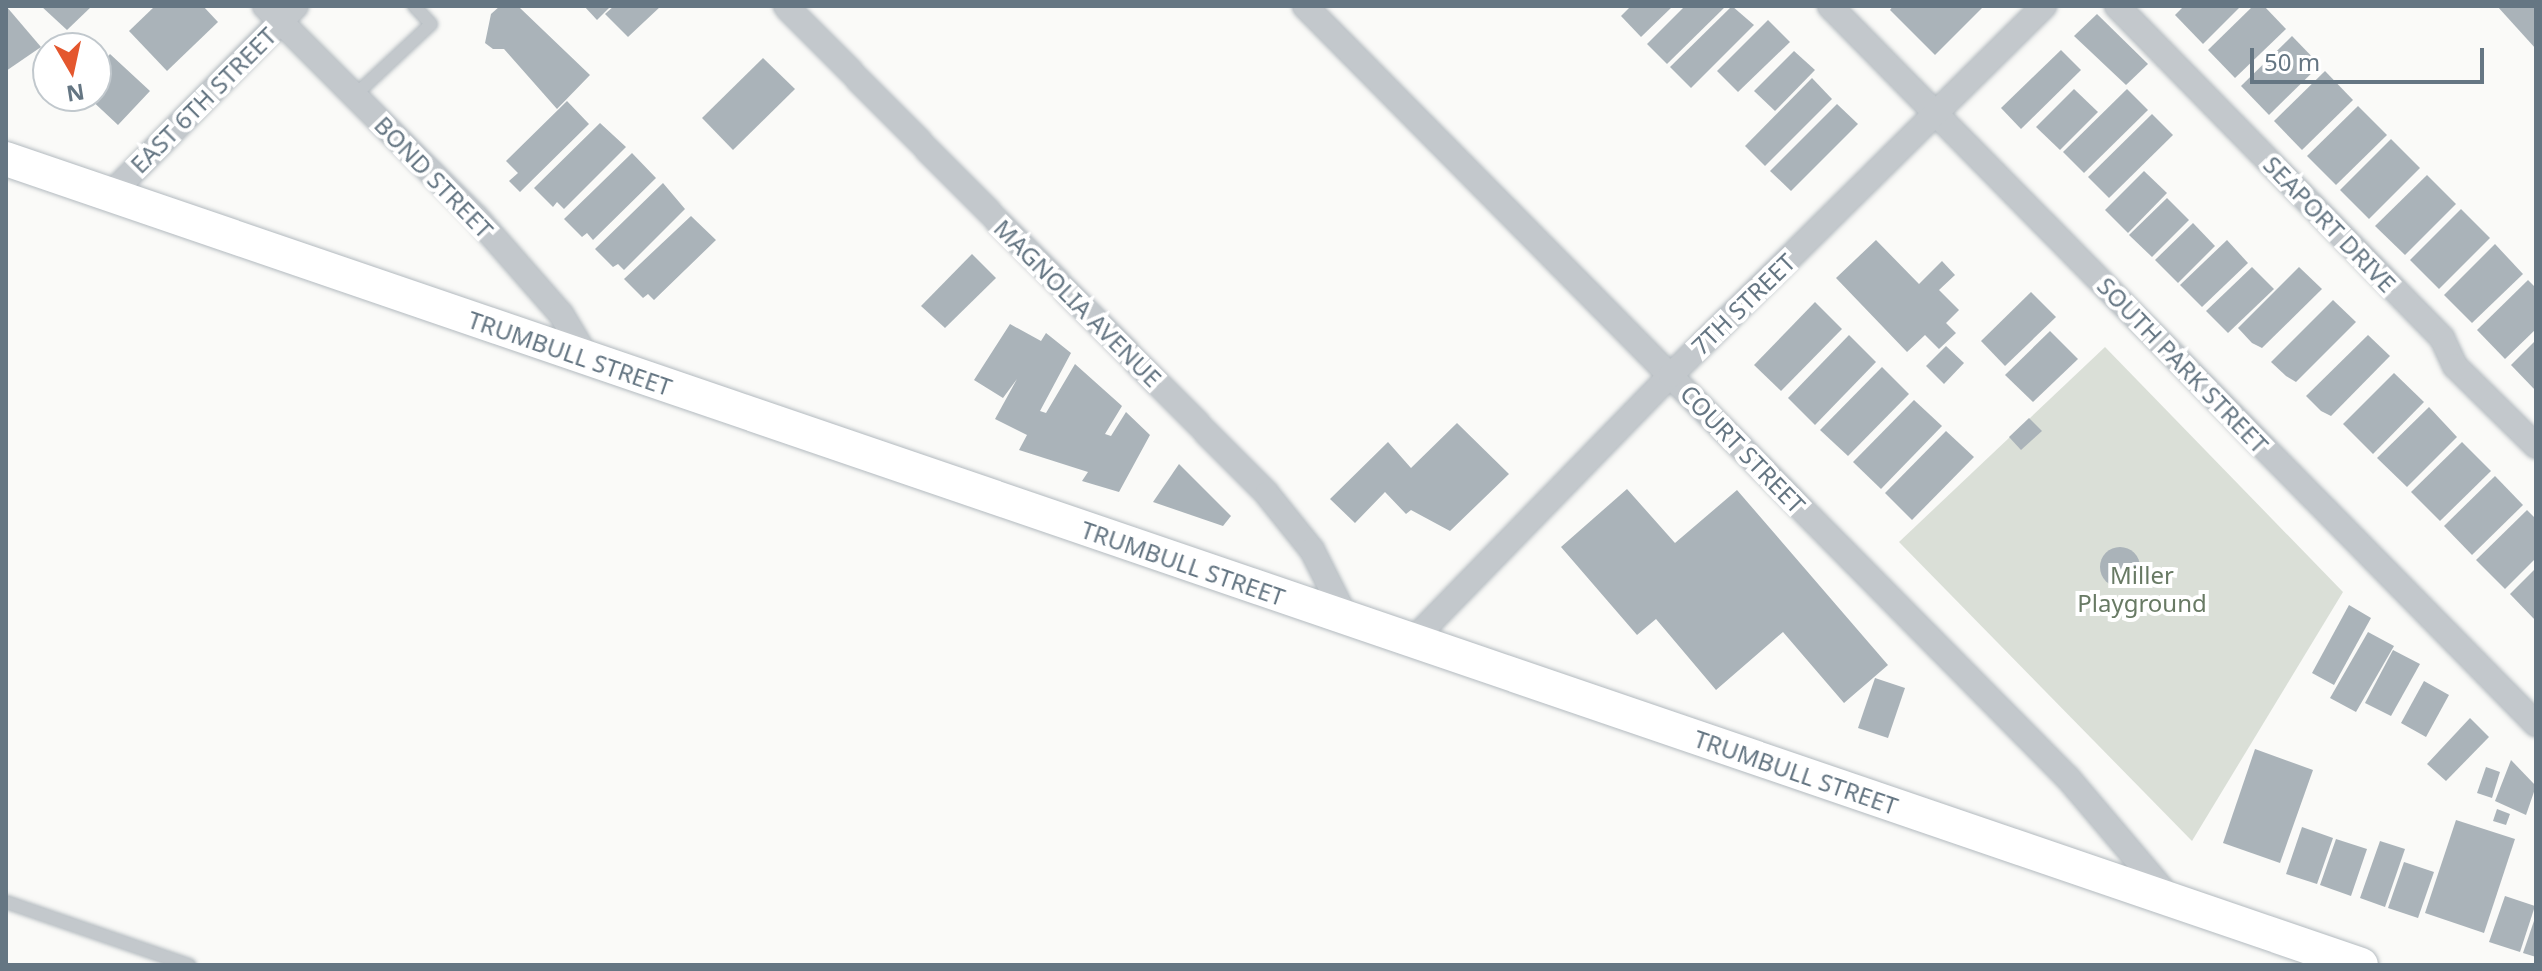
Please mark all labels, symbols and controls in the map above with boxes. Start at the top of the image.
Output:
street label: EAST 6TH STREET [124,21,282,179]
north arrow [32,32,112,112]
scale bar [2254,32,2488,82]
text: 50 m [2264,45,2320,78]
text: N [64,78,87,110]
street label: BOND STREET [369,110,499,244]
street label: SEAPORT DRIVE [2258,150,2402,298]
street label: MAGNOLIA AVENUE [988,213,1168,393]
street label: 7TH STREET [1685,248,1801,360]
street label: SOUTH PARK STREET [2092,271,2274,459]
street label: TRUMBULL STREET [464,305,676,401]
street label: COURT STREET [1675,379,1811,519]
street label: TRUMBULL STREET [1077,515,1289,611]
park label: Miller Playground [2077,561,2207,617]
street label: TRUMBULL STREET [1690,724,1902,820]

